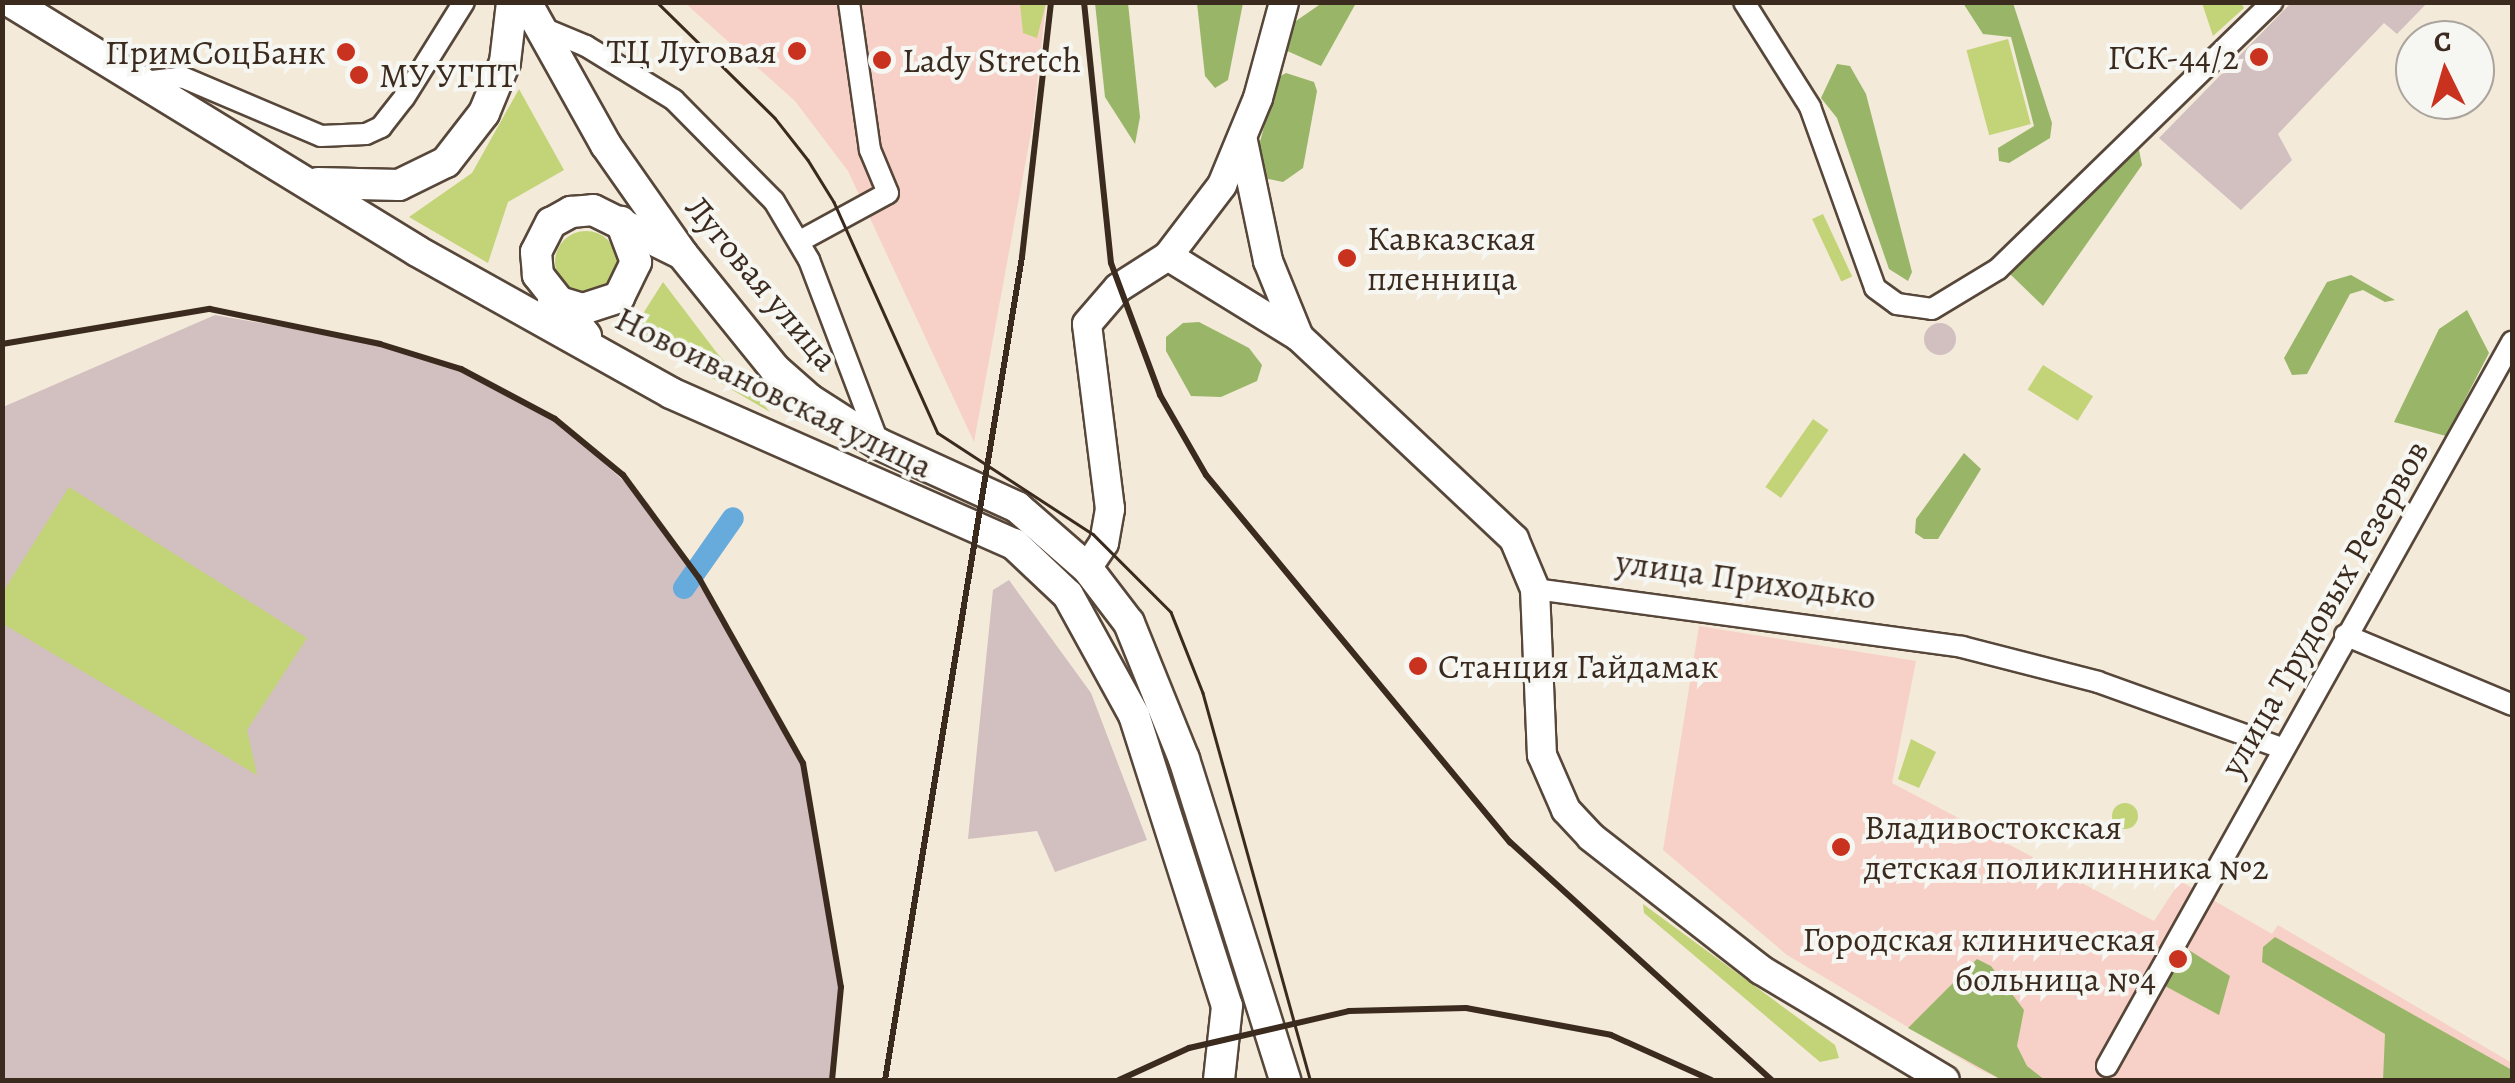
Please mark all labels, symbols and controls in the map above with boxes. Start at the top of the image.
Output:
north arrow [2395,20,2495,120]
text: С [2432,22,2453,62]
place label: ТЦ Луговая [607,30,777,72]
place label: ПримСоцБанк [105,31,326,73]
place label: ГСК-44/2 [2108,36,2239,78]
place label: Lady Stretch [902,39,1081,81]
marker: ТЦ Луговая [786,40,808,62]
marker: ПримСоцБанк [335,41,357,63]
marker: ГСК-44/2 [2248,46,2270,68]
marker: Lady Stretch [871,49,893,71]
place label: МУ УГПТ [379,54,517,96]
marker: МУ УГПТ [348,64,370,86]
street label: Луговая улица [677,187,847,379]
place label: Кавказская пленница [1367,217,1536,299]
marker: Кавказская пленница [1336,247,1358,269]
street label: Новоивановская улица [609,297,939,487]
street label: улица Трудовых Резервов [2211,433,2437,783]
street label: улица Приходько [1613,540,1879,618]
place label: Станция Гайдамак [1438,645,1719,687]
marker: Станция Гайдамак [1407,655,1429,677]
place label: Владивостокская детская поликлинника №2 [1864,806,2269,888]
marker: Владивостокская детская поликлинника №2 [1828,834,1854,860]
place label: Городская клиническая больница №4 [1802,918,2156,1000]
marker: Городская клиническая больница №4 [2165,946,2191,972]

